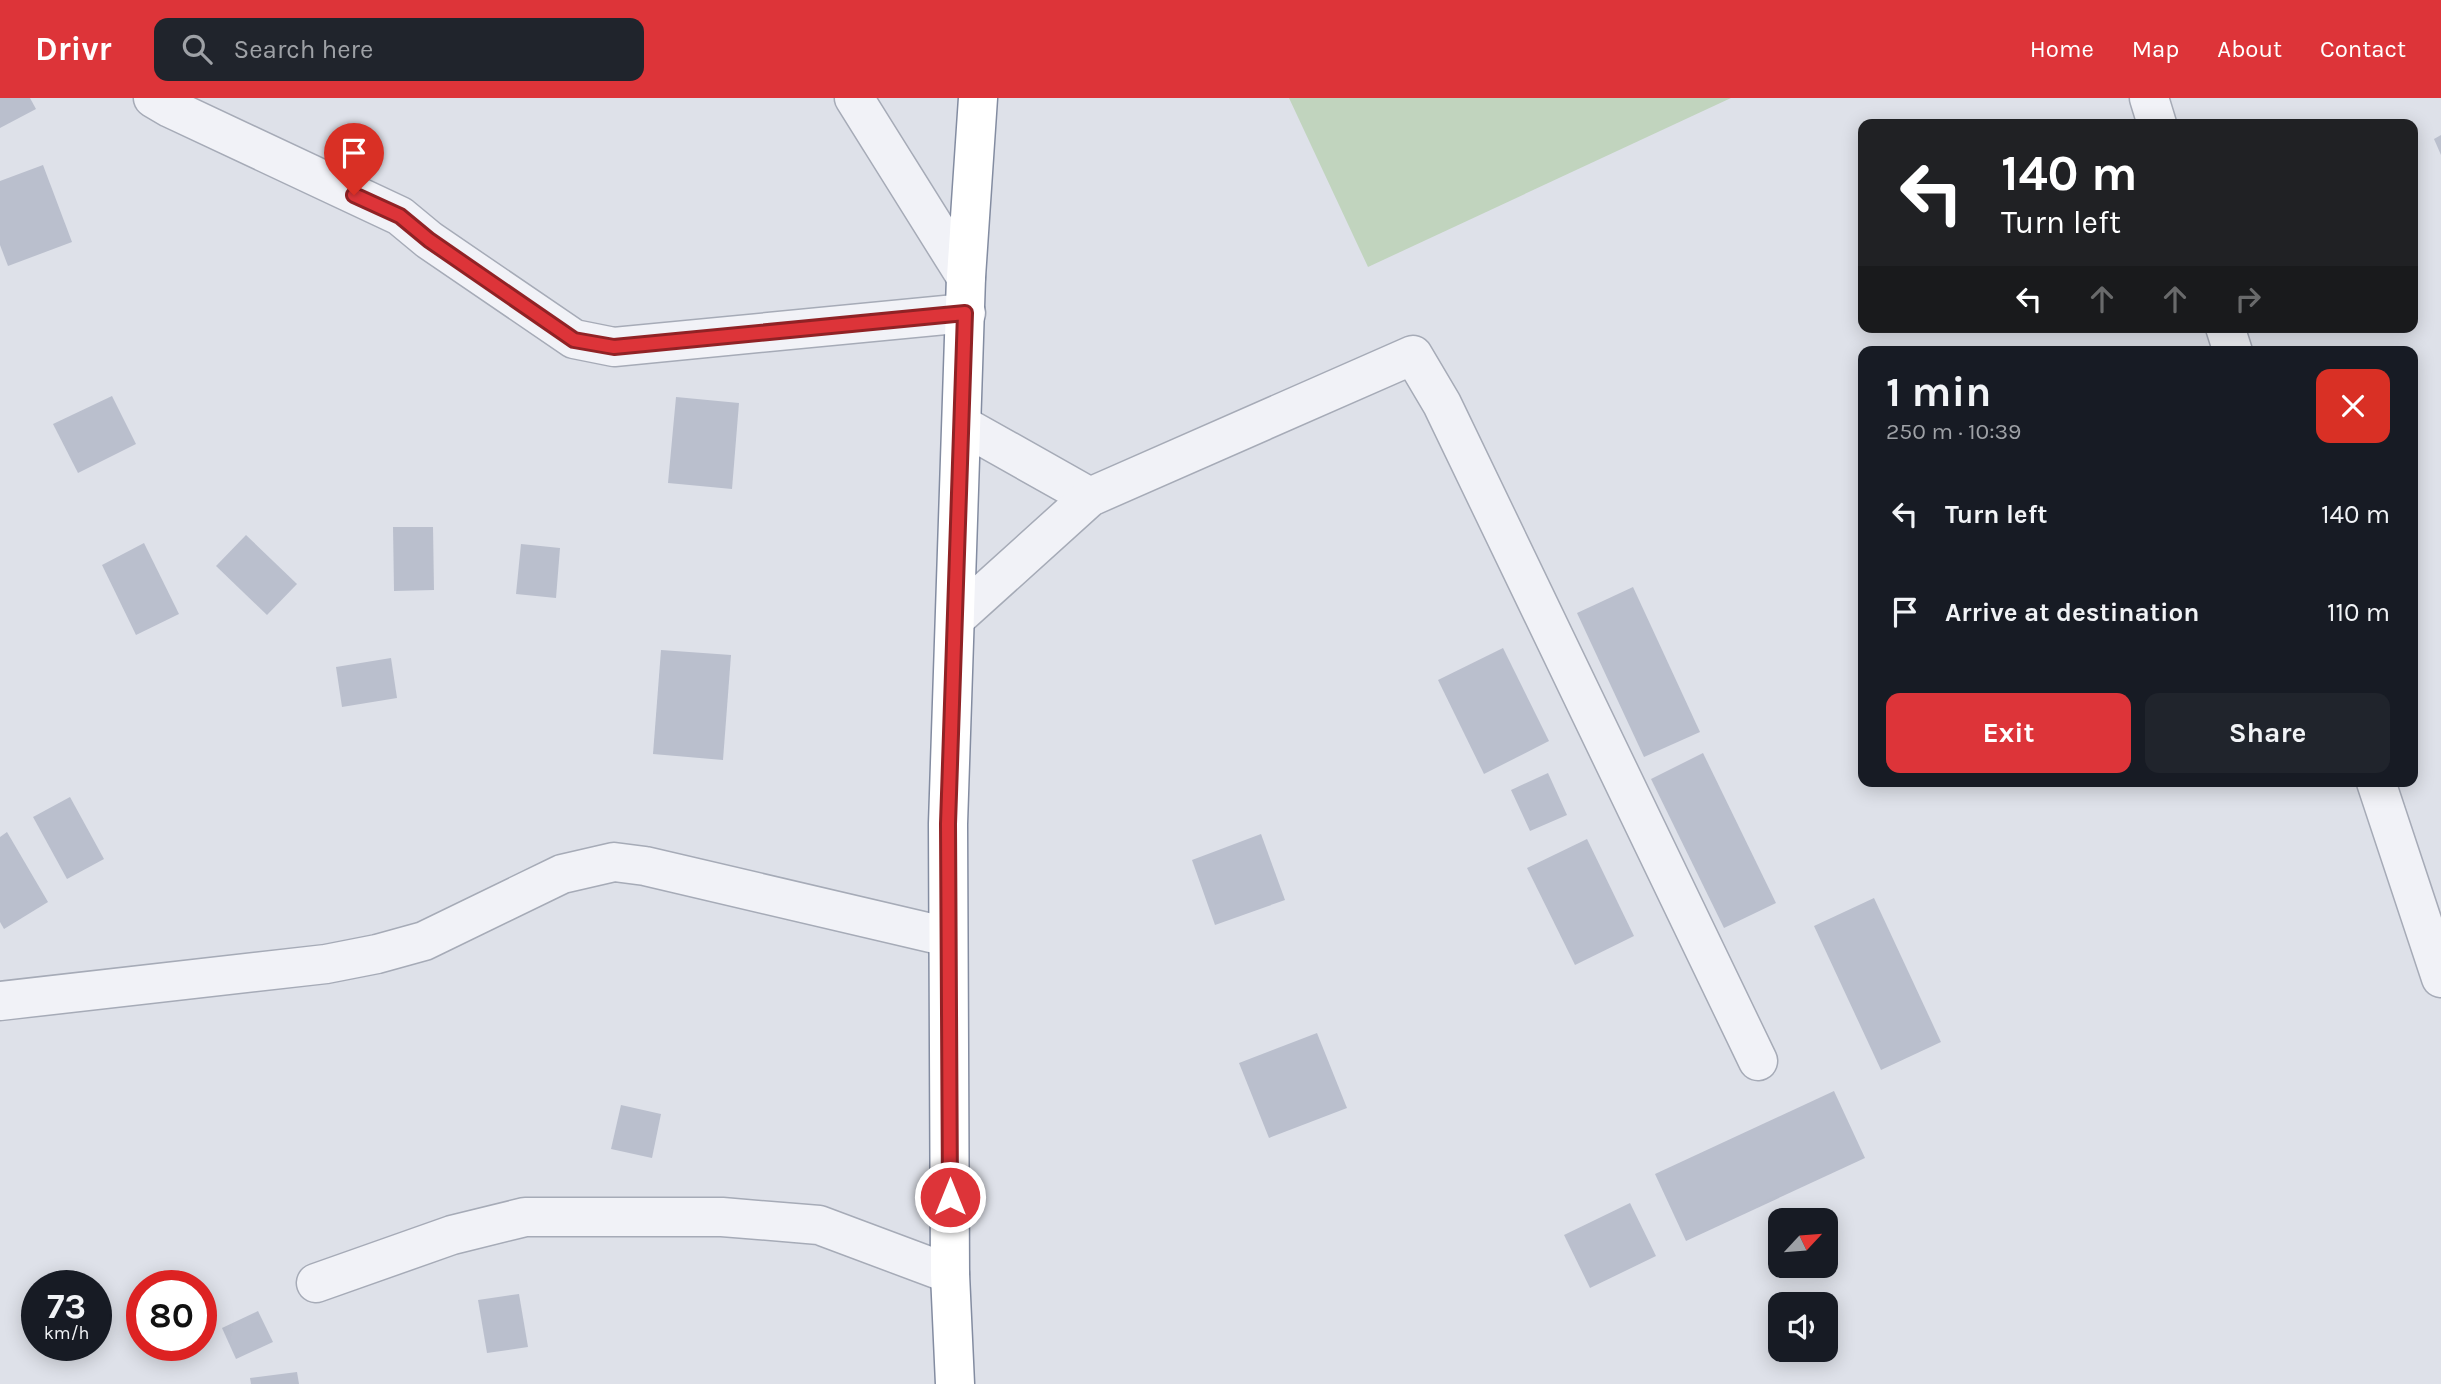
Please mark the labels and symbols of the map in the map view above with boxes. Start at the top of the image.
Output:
pin [324,123,384,195]
position arrow [913,1160,987,1234]
north arrow [1768,1208,1838,1278]
speed limit sign: 80 [126,1270,217,1361]

